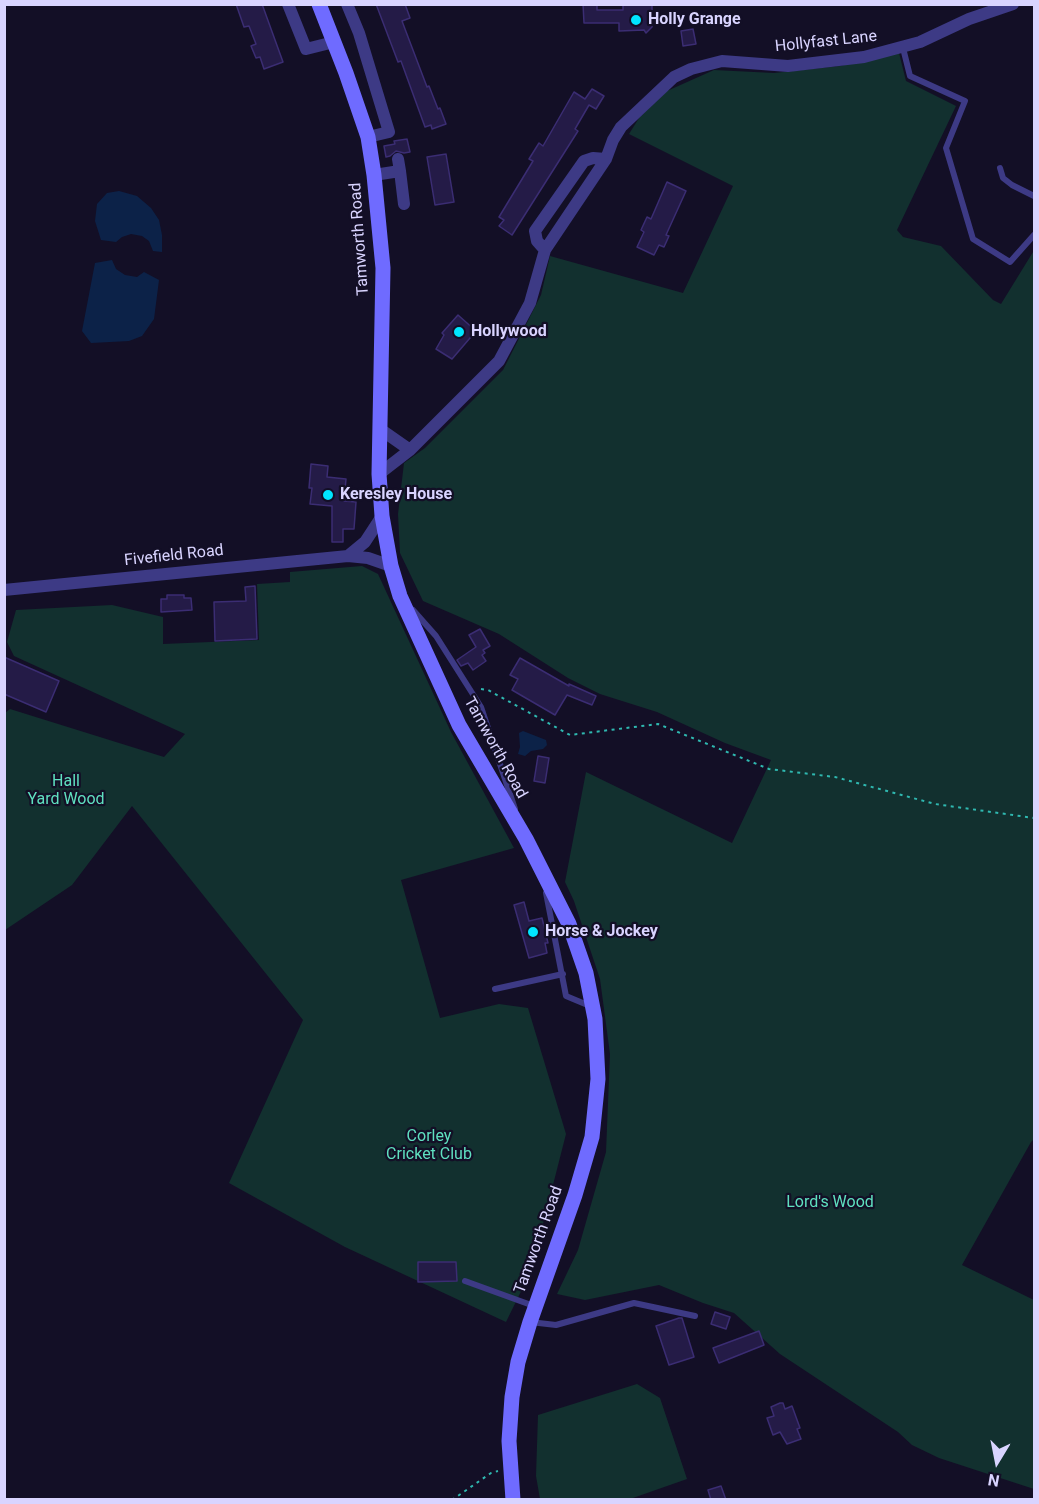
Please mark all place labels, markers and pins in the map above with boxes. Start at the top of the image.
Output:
place label: Holly Grange [648,10,741,30]
marker: Holly Grange [629,13,643,27]
place label: Hollywood [471,322,547,342]
marker: Hollywood [452,325,466,339]
place label: Keresley House [340,485,452,505]
marker: Keresley House [321,488,335,502]
place label: Horse & Jockey [545,922,658,942]
marker: Horse & Jockey [526,925,540,939]

